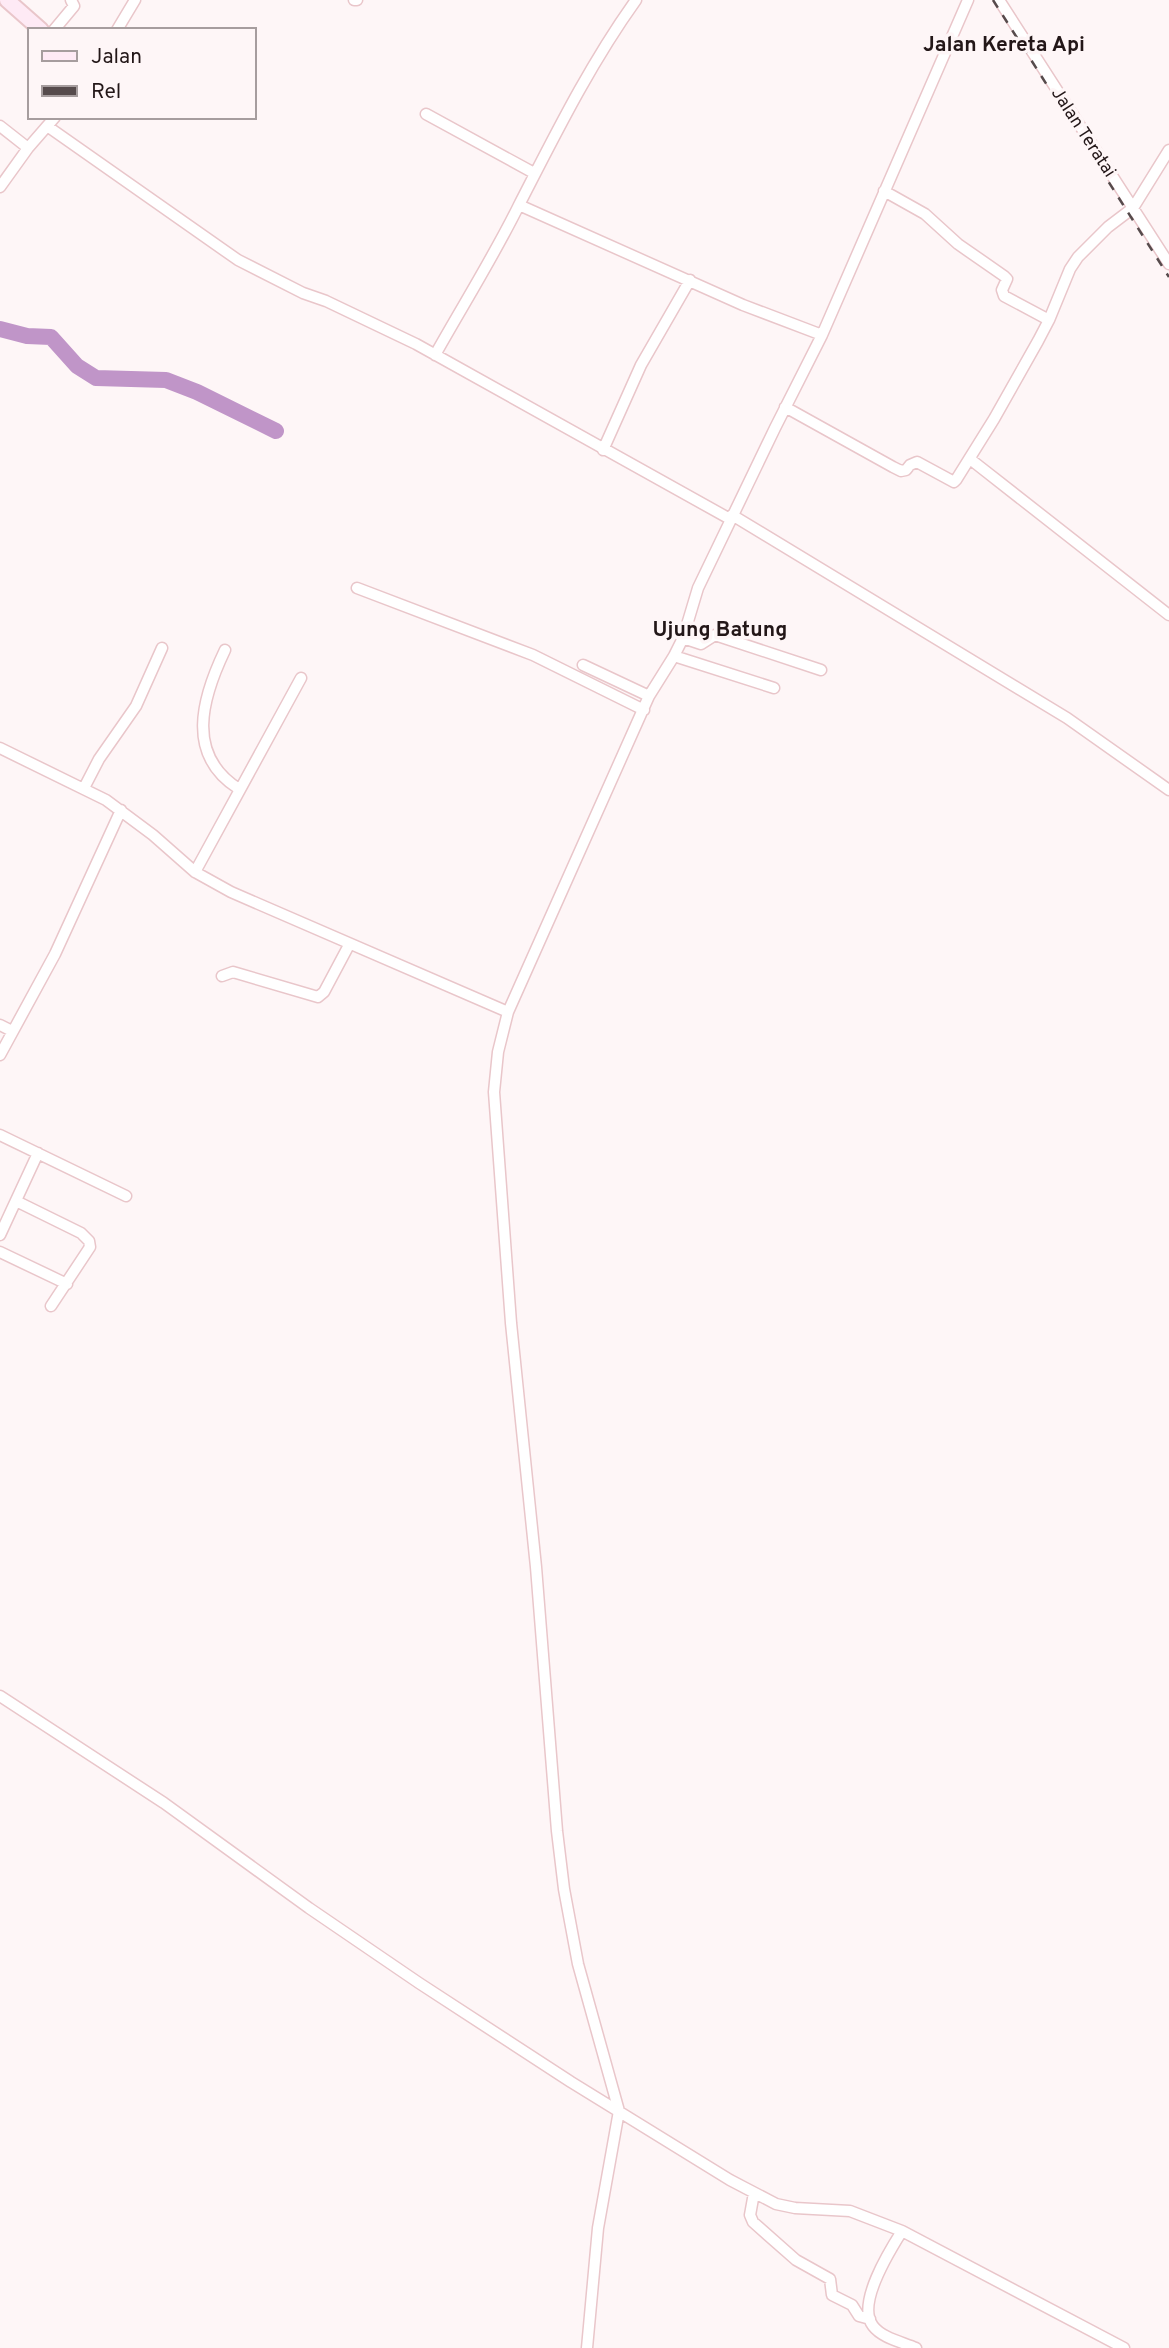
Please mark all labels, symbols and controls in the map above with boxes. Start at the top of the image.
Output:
legend [28,28,256,119]
district label: Jalan Kereta Api [923,32,1085,59]
text: Jalan [91,44,142,71]
text: Rel [91,79,121,106]
street label: Jalan Teratai [1045,84,1120,182]
district label: Ujung Batung [653,617,787,644]

